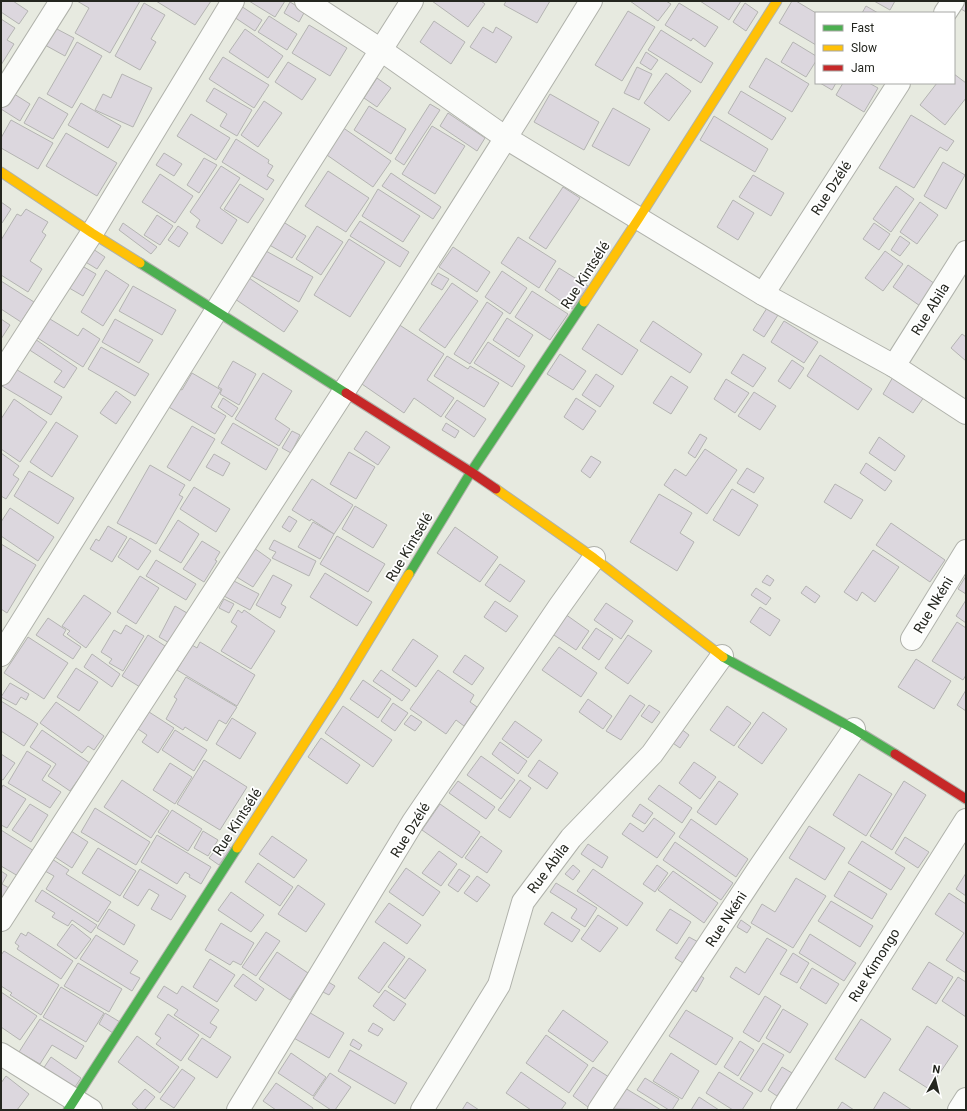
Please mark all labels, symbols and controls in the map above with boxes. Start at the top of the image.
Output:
legend [815,12,955,84]
text: Fast [851,21,874,35]
text: Slow [851,41,877,55]
text: Jam [851,61,875,75]
street label: Rue Dzélé [808,158,854,218]
street label: Rue Kintsélé [557,238,613,312]
street label: Rue Abila [908,280,952,338]
street label: Rue Kintsélé [382,510,436,584]
street label: Rue Nkéni [910,574,956,636]
street label: Rue Kintsélé [209,785,265,859]
street label: Rue Dzélé [387,800,433,860]
street label: Rue Abila [524,840,572,896]
street label: Rue Nkéni [702,888,750,950]
street label: Rue Kimongo [845,925,903,1005]
north arrow [915,1059,955,1099]
text: N [932,1063,941,1077]

